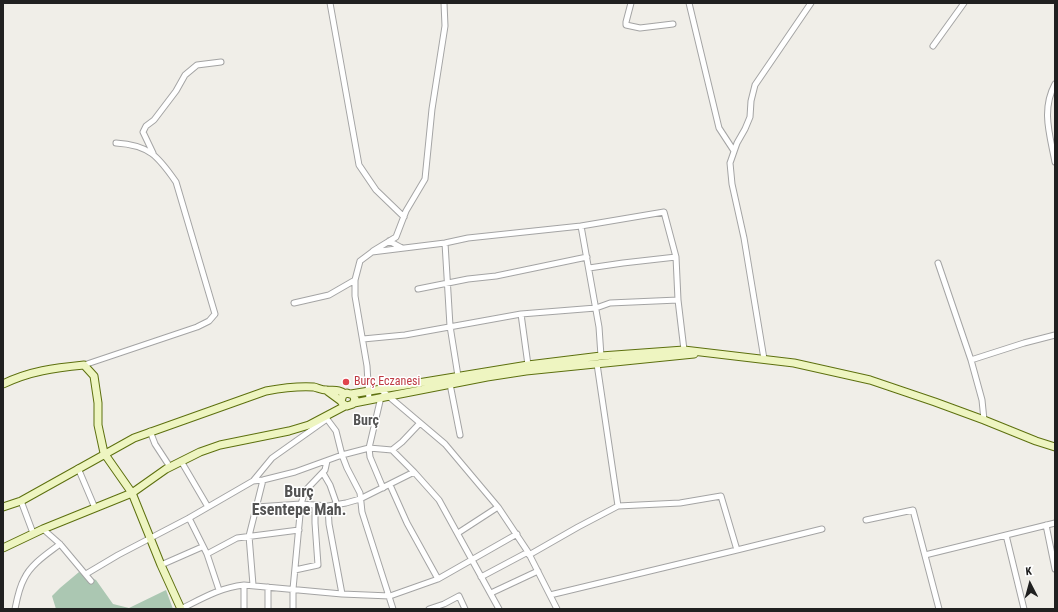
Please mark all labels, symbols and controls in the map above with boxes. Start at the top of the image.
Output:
place label: Burç Eczanesi [354,375,420,389]
marker: Burç Eczanesi [341,377,351,387]
district label: Burç [353,413,379,429]
district label: Burç Esentepe Mah. [252,483,346,521]
north arrow [1010,564,1050,604]
text: K [1025,565,1032,578]

